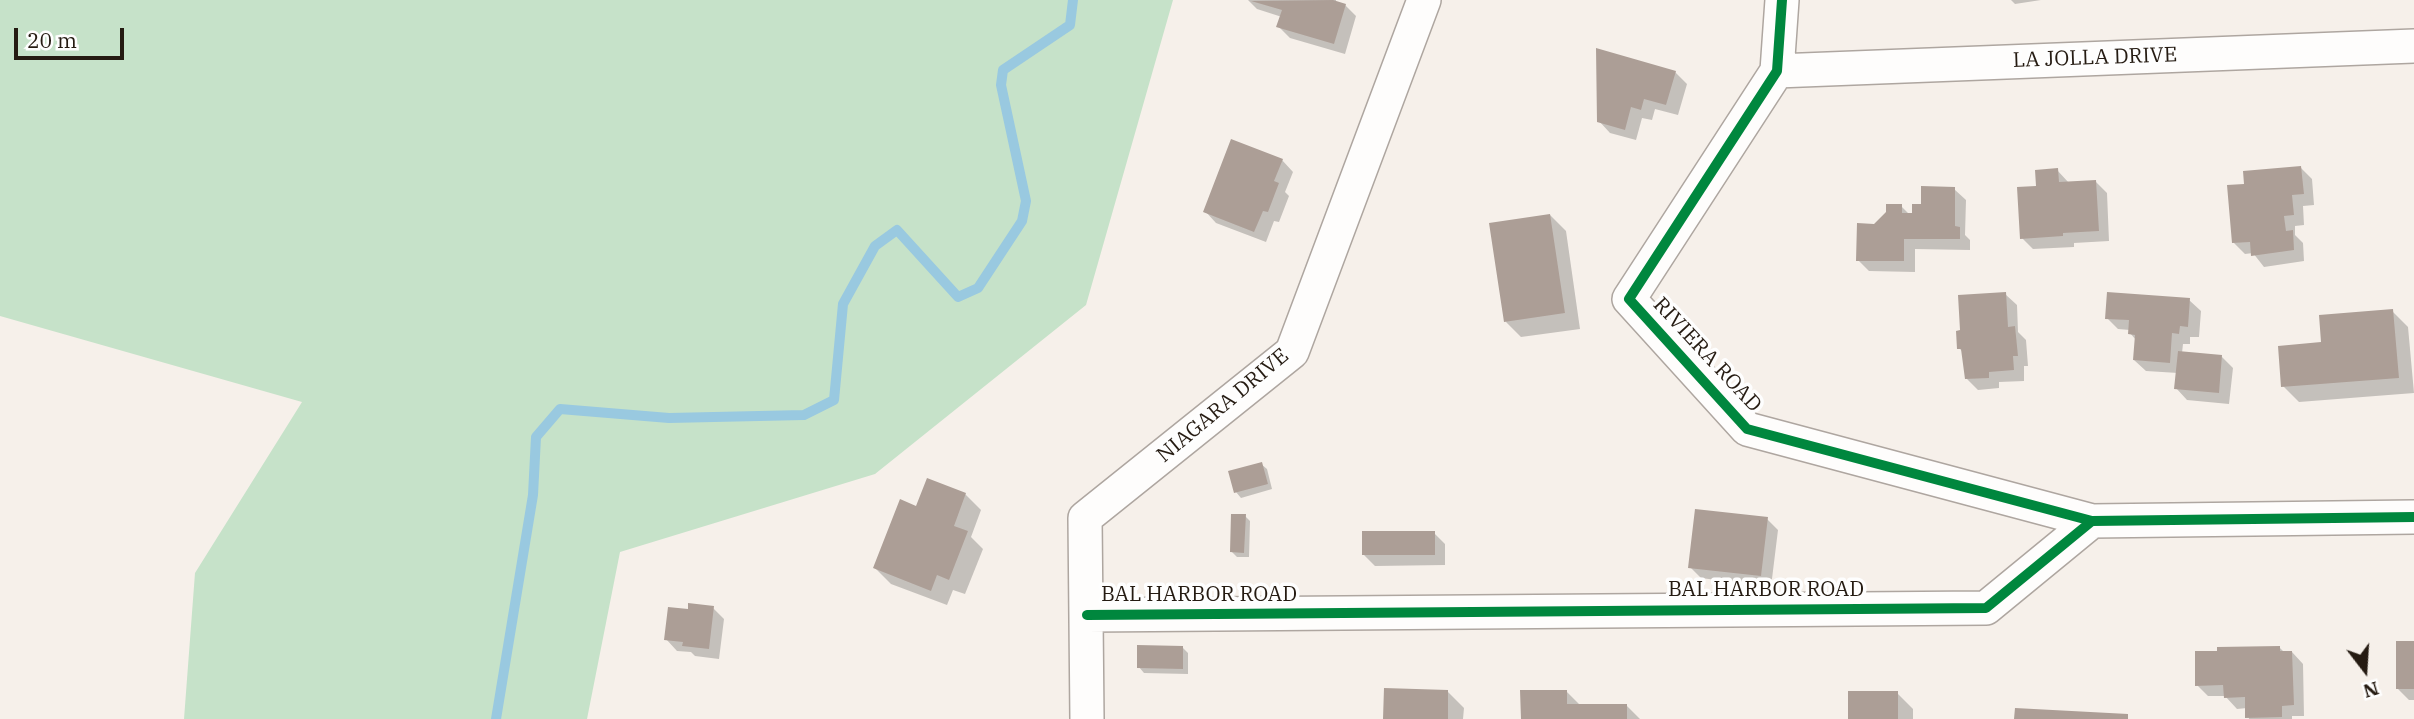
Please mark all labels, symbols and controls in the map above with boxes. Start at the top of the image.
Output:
scale bar [18,14,128,58]
text: 20 m [27,26,77,54]
street label: LA JOLLA DRIVE [2012,43,2178,73]
street label: RIVIERA ROAD [1648,293,1766,417]
street label: NIAGARA DRIVE [1152,344,1294,468]
street label: BAL HARBOR ROAD [1668,577,1864,603]
street label: BAL HARBOR ROAD [1101,582,1297,608]
north arrow [2330,635,2400,705]
text: N [2360,676,2382,704]

